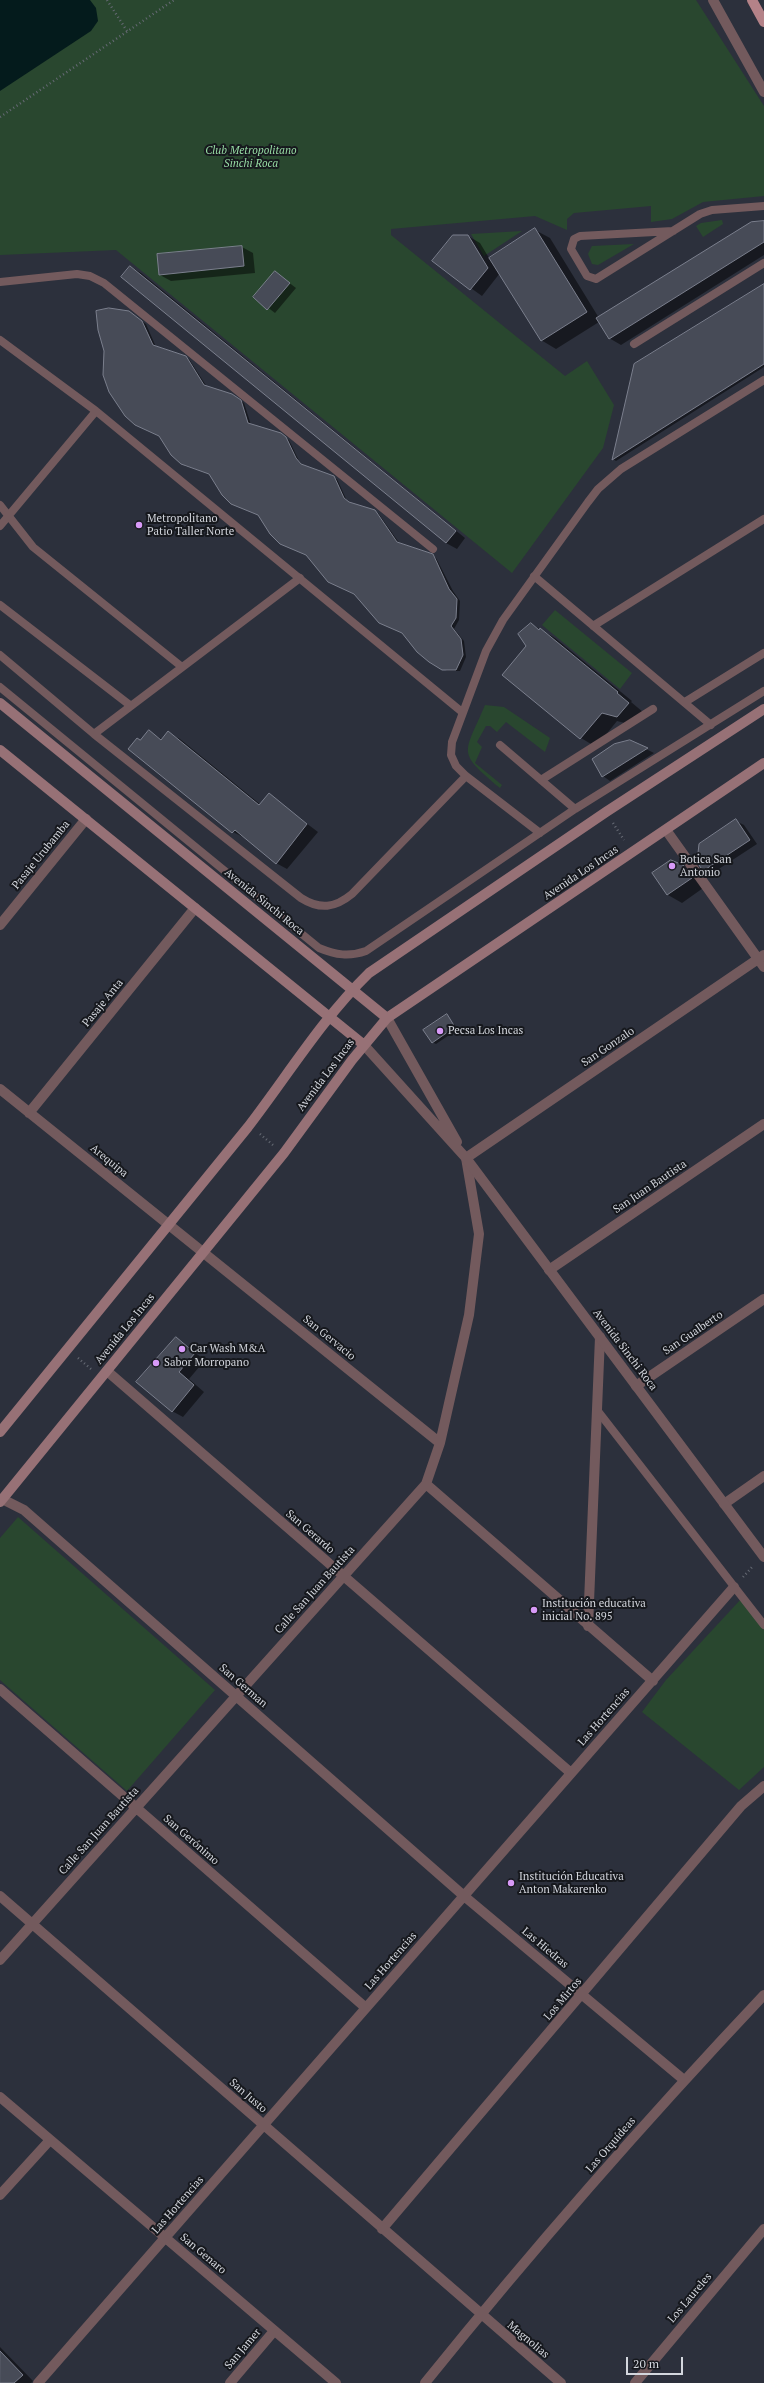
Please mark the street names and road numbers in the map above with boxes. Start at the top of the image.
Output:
street label: Pasaje Urubamba [9,818,73,892]
street label: Avenida Los Incas [541,843,621,903]
street label: Avenida Sinchi Roca [222,866,306,938]
street label: Pasaje Anta [80,977,126,1029]
street label: San Gonzalo [579,1024,637,1070]
street label: Avenida Los Incas [294,1036,358,1114]
street label: Arequipa [87,1142,131,1180]
street label: San Juan Bautista [611,1158,689,1216]
street label: Avenida Los Incas [92,1291,158,1367]
street label: Avenida Sinchi Roca [590,1307,660,1393]
street label: San Gualberto [661,1308,725,1358]
street label: San Gervacio [300,1313,358,1363]
street label: San Gerardo [283,1507,337,1557]
street label: Calle San Juan Bautista [272,1543,358,1637]
street label: San German [216,1661,270,1711]
street label: Las Hortencias [575,1685,633,1749]
street label: Calle San Juan Bautista [56,1784,142,1878]
street label: San Gerónimo [160,1812,222,1868]
street label: Las Hiedras [519,1925,571,1971]
street label: Las Hortencias [362,1929,420,1993]
street label: Los Mirtos [541,1975,585,2023]
street label: San Justo [226,2076,270,2116]
street label: Las Orquídeas [583,2115,639,2175]
street label: Las Hortencias [149,2173,207,2237]
street label: San Genaro [177,2231,229,2277]
street label: Los Laureles [665,2270,715,2326]
street label: Magnolias [504,2319,552,2361]
street label: San Jamer [222,2326,264,2372]

